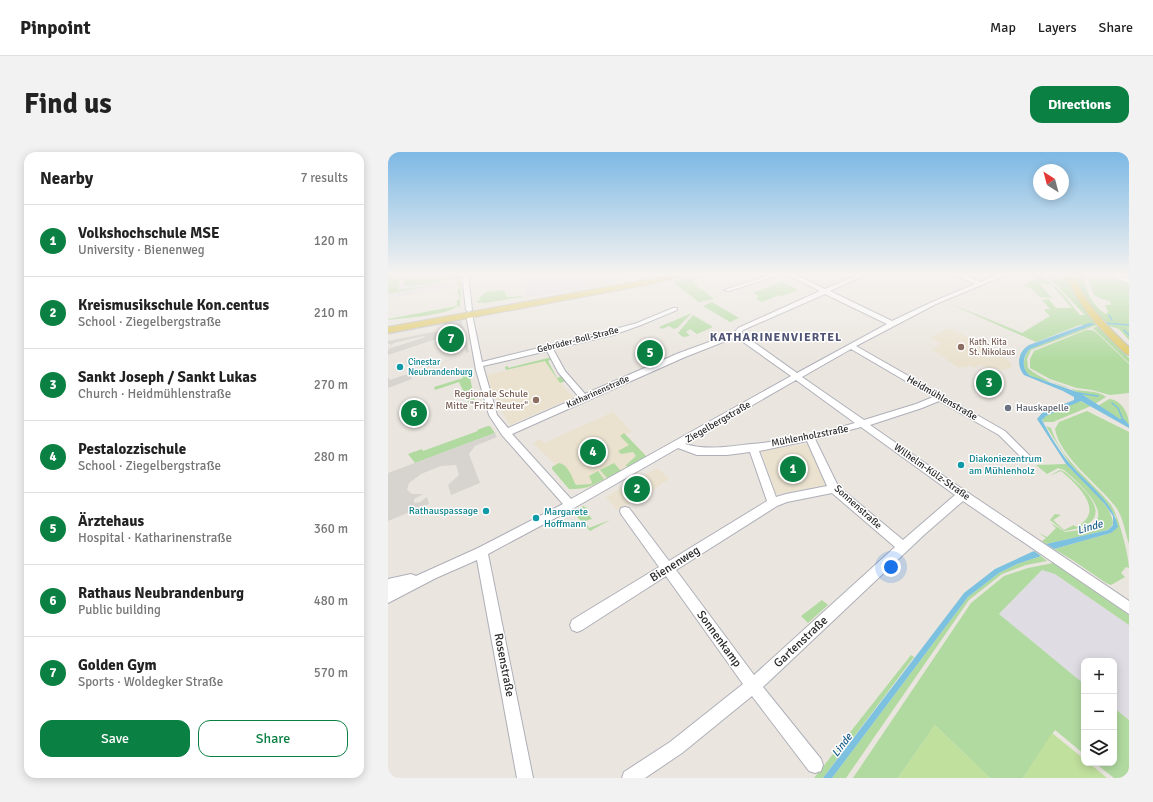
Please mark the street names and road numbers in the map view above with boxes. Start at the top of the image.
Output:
street label: Gebrüder-Boll-Straße [536,324,620,355]
street label: Katharinenstraße [565,373,632,411]
street label: Heidmühlenstraße [904,373,980,423]
street label: Ziegelbergstraße [683,398,753,446]
street label: Mühlenholzstraße [770,423,850,449]
street label: Wilhelm-Külz-Straße [892,441,972,503]
street label: Sonnenstraße [832,482,884,532]
street label: Bienenweg [647,543,703,585]
street label: Sonnenkamp [693,608,745,670]
street label: Gartenstraße [771,613,831,671]
street label: Rosenstraße [490,632,518,698]

